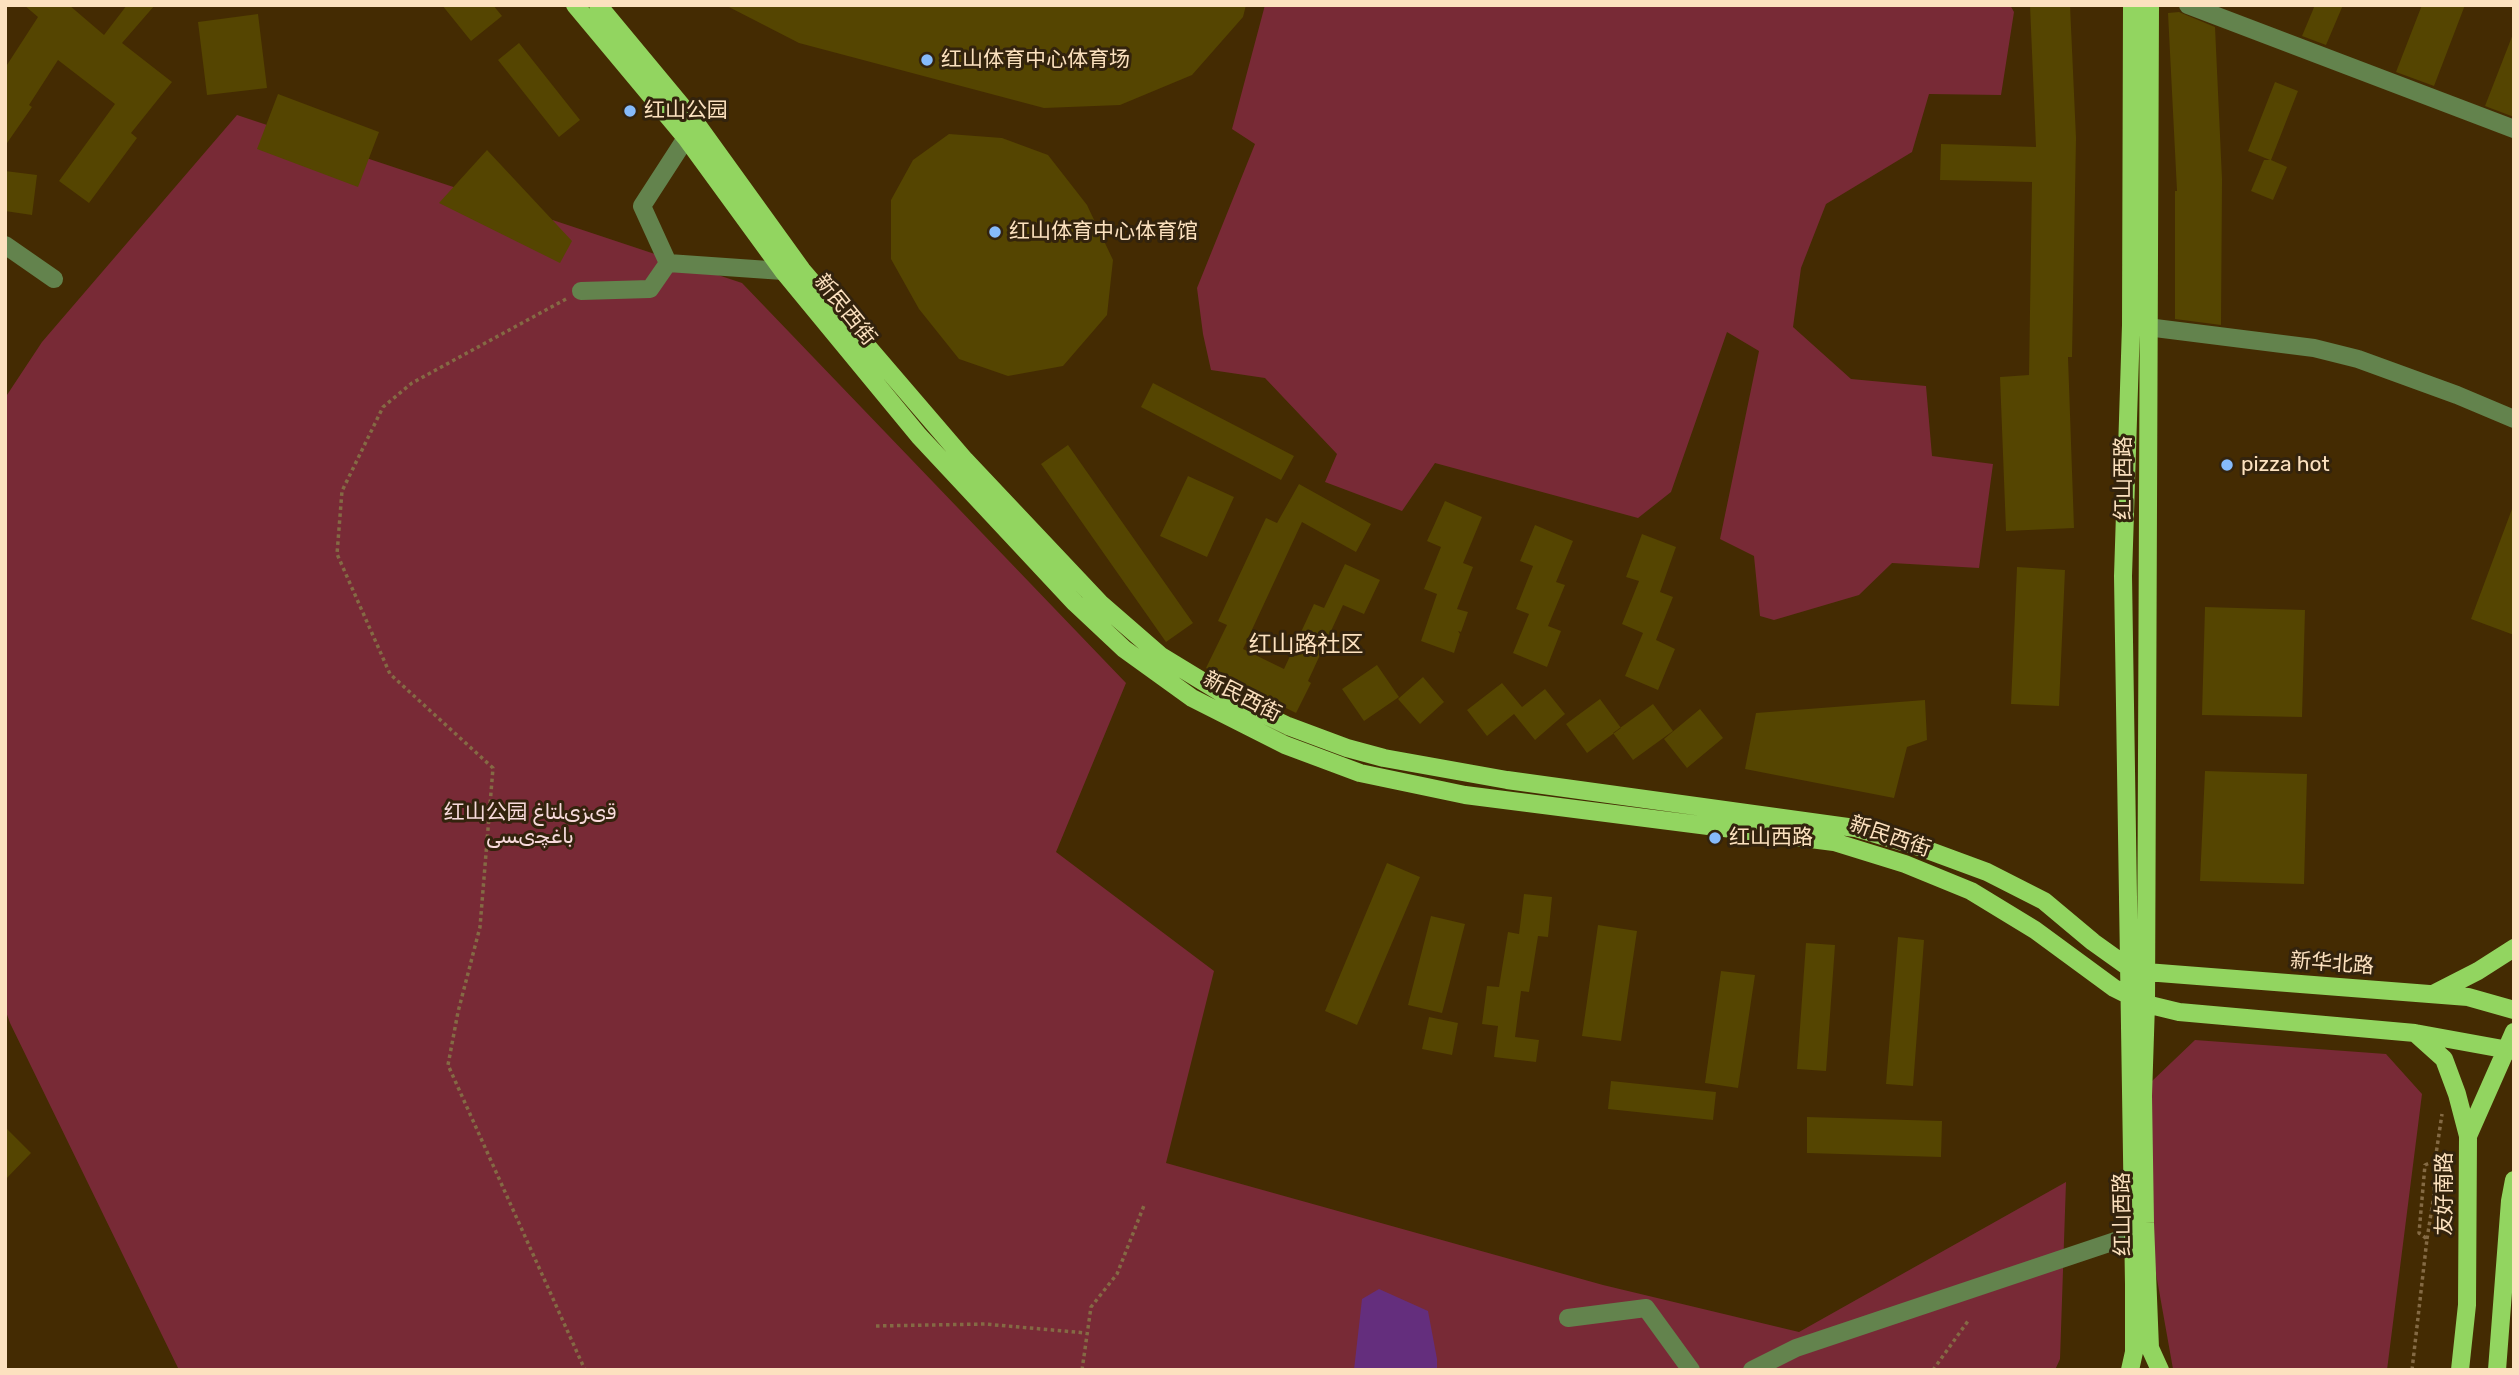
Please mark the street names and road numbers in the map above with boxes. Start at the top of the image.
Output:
street label: 新民西街 [809,269,881,351]
street label: 红山西路 [2111,436,2137,520]
street label: 新民西街 [1199,667,1285,727]
street label: 新民西街 [1846,811,1934,863]
street label: 新华北路 [2289,949,2375,979]
street label: 友好南路 [2432,1152,2458,1236]
street label: 红山西路 [2110,1172,2136,1256]

